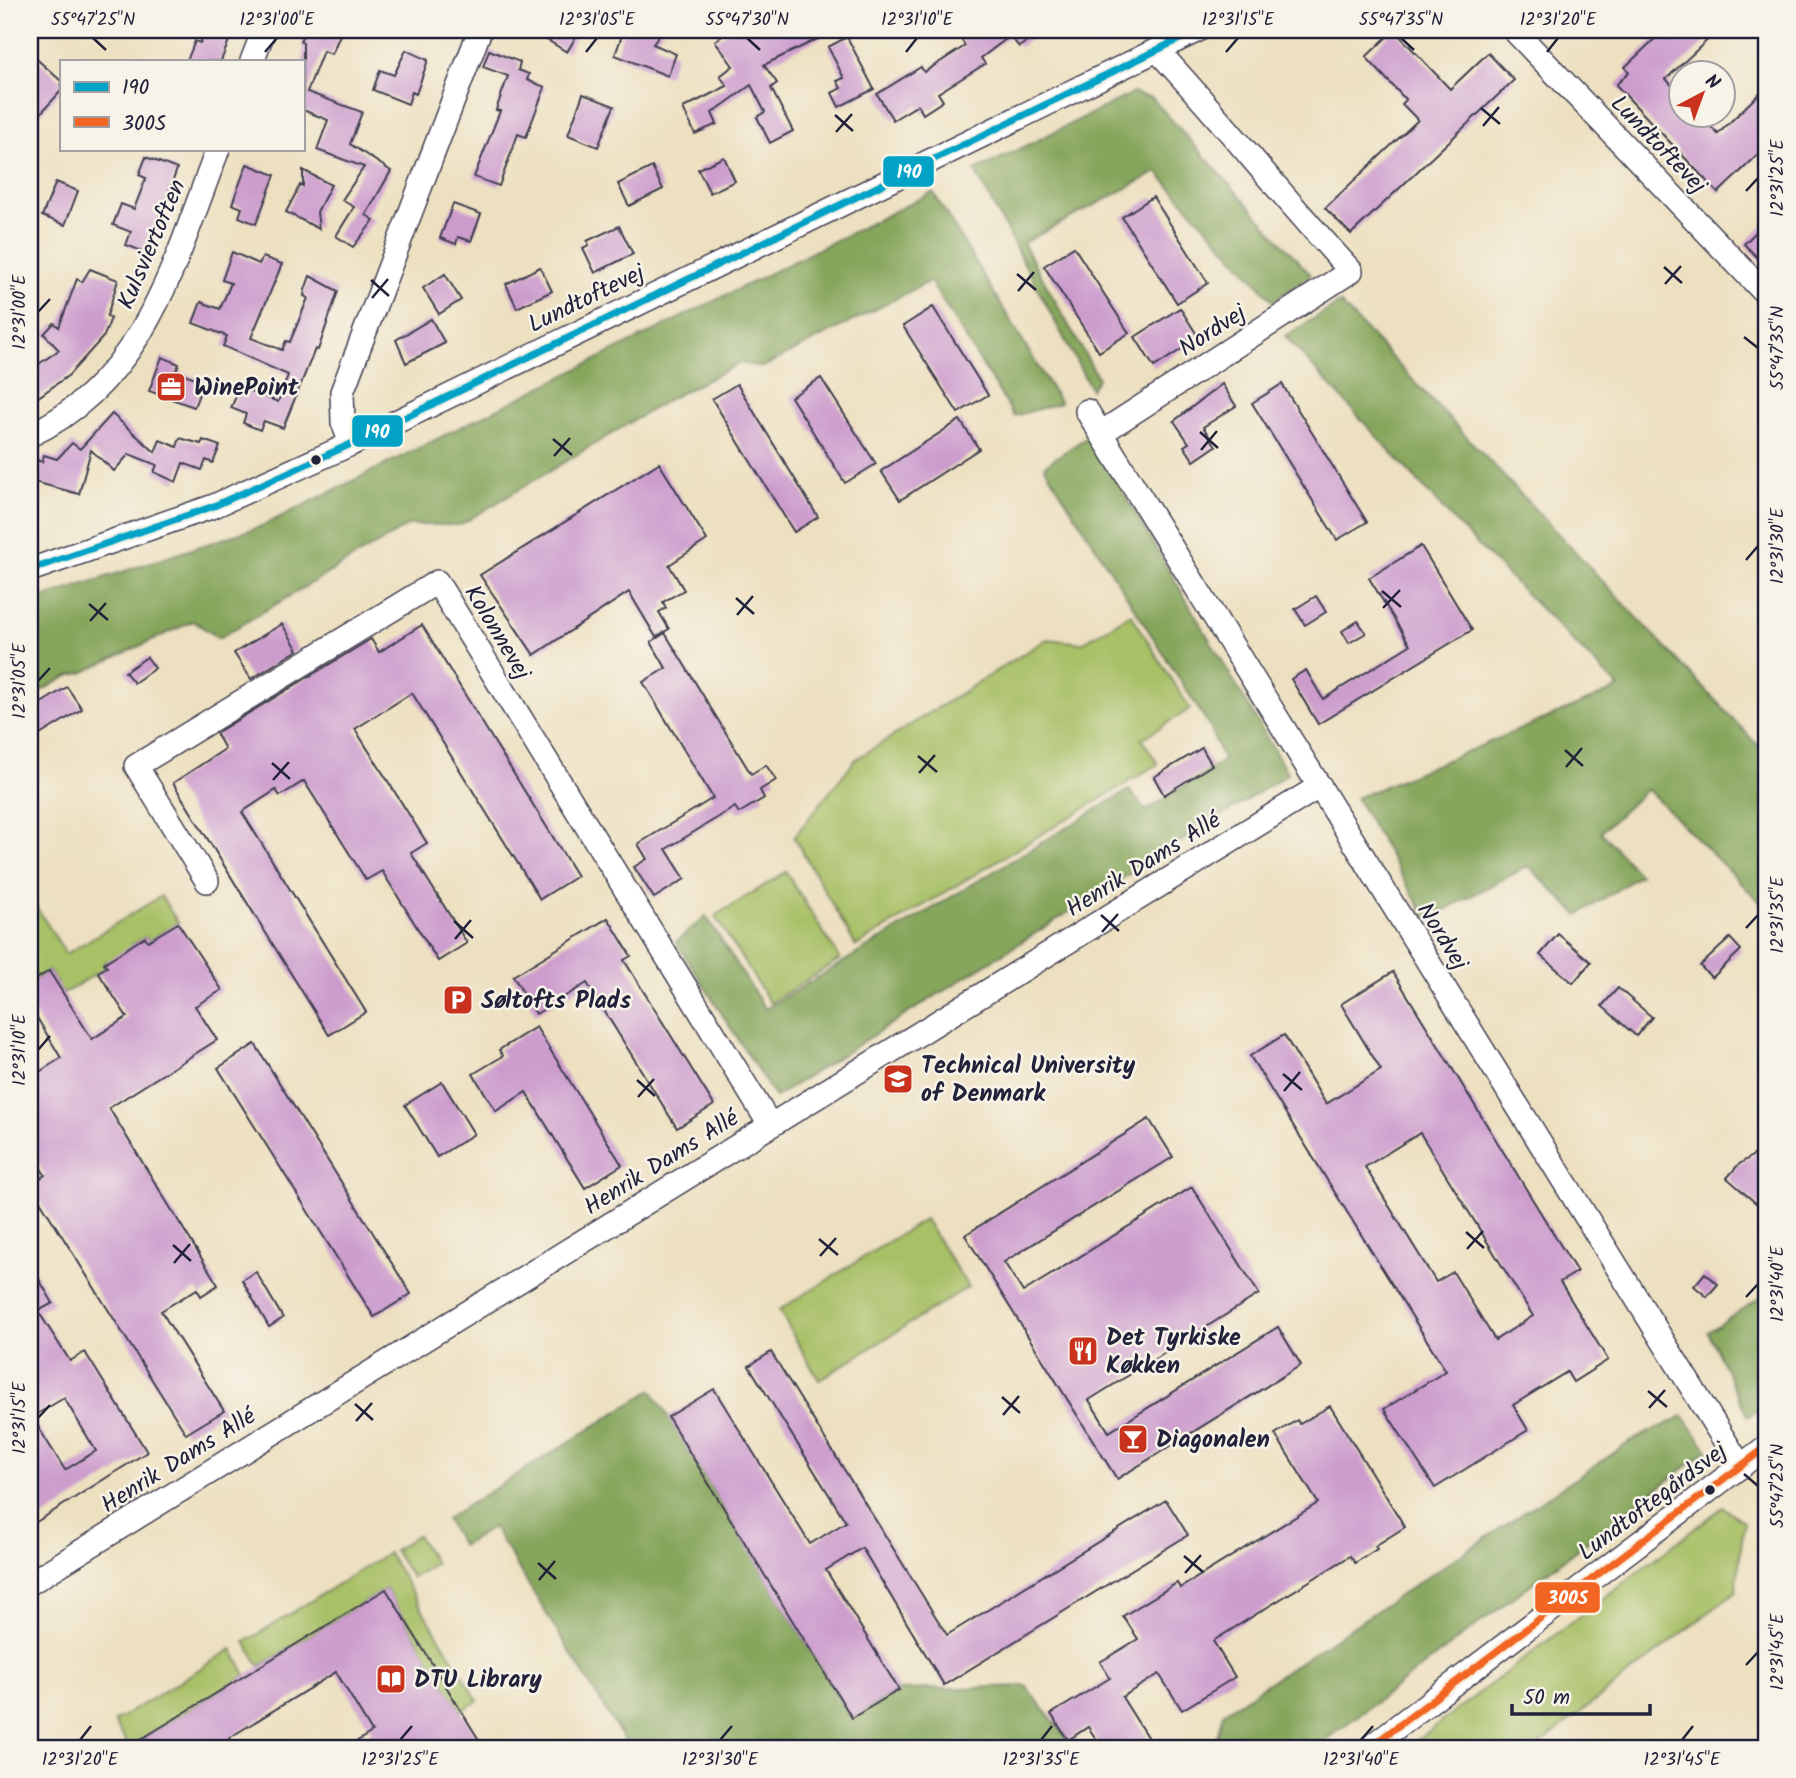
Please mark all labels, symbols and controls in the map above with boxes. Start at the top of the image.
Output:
text: 55°47'25"N [51,6,135,35]
text: 12°31'00"E [239,6,315,35]
text: 12°31'05"E [559,6,635,35]
text: 55°47'30"N [705,6,789,35]
text: 12°31'10"E [881,6,953,35]
text: 12°31'15"E [1202,6,1275,35]
text: 55°47'35"N [1359,6,1443,35]
text: 12°31'20"E [1520,6,1597,35]
legend [60,60,304,150]
north arrow [1666,60,1736,130]
text: N [1697,67,1726,98]
text: 190 [122,72,149,105]
street label: Lundtoftevej [1600,86,1716,204]
text: 300S [122,108,166,141]
text: 12°31'25"E [1764,139,1793,217]
line badge: 190 [882,155,935,188]
text: 190 [896,158,922,188]
street label: Kulsviertoften [107,173,197,316]
street label: Lundtoftevej [522,254,653,344]
text: 12°31'00"E [6,274,35,350]
street label: Nordvej [1171,294,1255,368]
text: 55°47'35"N [1764,306,1793,390]
place label: WinePoint [194,369,300,408]
office icon: WinePoint [154,370,188,404]
line badge: 190 [351,414,404,448]
text: 190 [364,418,390,448]
unlabelled marker [309,453,323,467]
text: 12°31'30"E [1764,507,1793,584]
street label: Kolonnevej [453,578,541,689]
text: 12°31'05"E [6,643,35,719]
street label: Henrik Dams Allé [1059,801,1230,929]
text: 12°31'35"E [1764,876,1793,954]
street label: Nordvej [1406,895,1478,979]
place label: Søltofts Plads [481,982,631,1021]
parking icon: Søltofts Plads [441,983,475,1017]
text: 12°31'10"E [6,1014,35,1086]
place label: Technical University of Denmark [921,1047,1136,1114]
school or university icon: Technical University of Denmark [881,1062,915,1096]
street label: Henrik Dams Allé [577,1099,748,1227]
text: 12°31'40"E [1764,1245,1793,1322]
place label: Det Tyrkiske Køkken [1106,1319,1241,1386]
restaurant icon: Det Tyrkiske Køkken [1066,1334,1100,1368]
text: 12°31'15"E [6,1381,35,1454]
street label: Henrik Dams Allé [94,1397,265,1525]
place label: Diagonalen [1156,1421,1270,1460]
bar icon: Diagonalen [1116,1422,1150,1456]
street label: Lundtoftegårdsvej [1570,1432,1737,1572]
text: 55°47'25"N [1764,1444,1793,1528]
unlabelled marker [1703,1483,1717,1497]
line badge: 300S [1534,1581,1601,1614]
text: 300S [1547,1584,1589,1614]
text: 12°31'45"E [1764,1613,1793,1690]
place label: DTU Library [414,1661,542,1700]
library icon: DTU Library [374,1662,408,1696]
scale bar [1512,1673,1651,1717]
text: 50 m [1523,1682,1570,1715]
text: 12°31'20"E [42,1746,119,1775]
text: 12°31'25"E [361,1746,439,1775]
text: 12°31'30"E [682,1746,759,1775]
text: 12°31'35"E [1002,1746,1080,1775]
text: 12°31'40"E [1323,1746,1400,1775]
text: 12°31'45"E [1644,1746,1721,1775]

